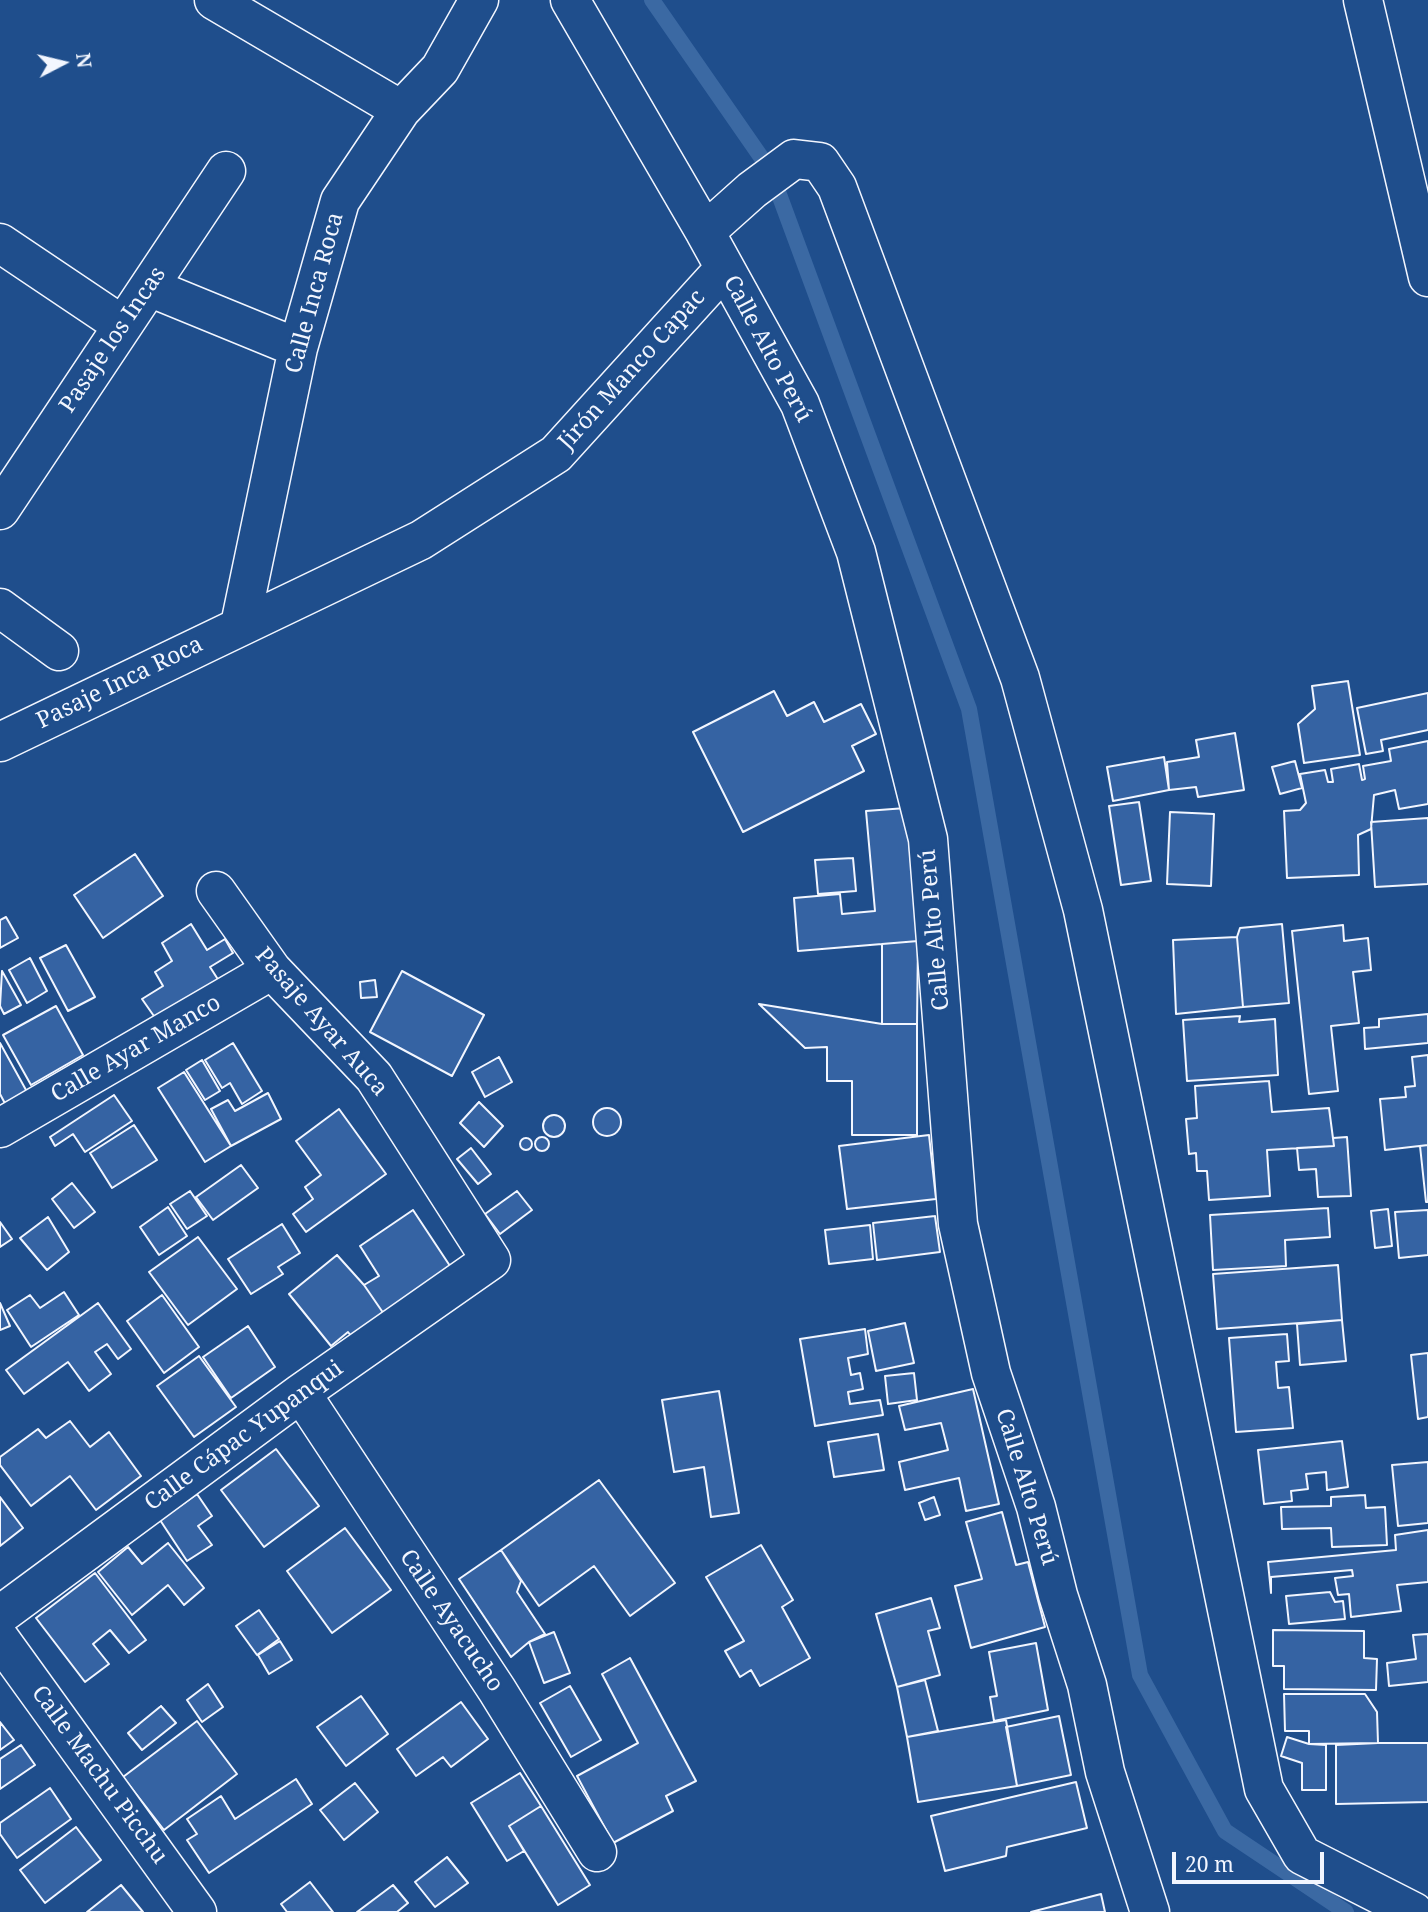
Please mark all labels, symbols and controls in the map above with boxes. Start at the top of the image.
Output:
north arrow [28,28,98,98]
text: N [70,51,98,69]
street label: Calle Inca Roca [280,209,350,377]
street label: Pasaje los Incas [54,262,172,418]
street label: Calle Alto Perú [717,271,817,427]
street label: Jirón Manco Capac [553,284,711,456]
street label: Pasaje Inca Roca [32,631,208,735]
street label: Calle Alto Perú [914,848,956,1012]
street label: Pasaje Ayar Auca [249,942,393,1102]
street label: Calle Ayar Manco [46,989,226,1109]
street label: Calle Cápac Yupanqui [140,1355,348,1517]
street label: Calle Alto Perú [989,1406,1063,1568]
street label: Calle Ayacucho [393,1545,509,1697]
street label: Calle Machu Picchu [25,1680,173,1870]
scale bar [1176,1839,1328,1883]
text: 20 m [1185,1850,1234,1878]

